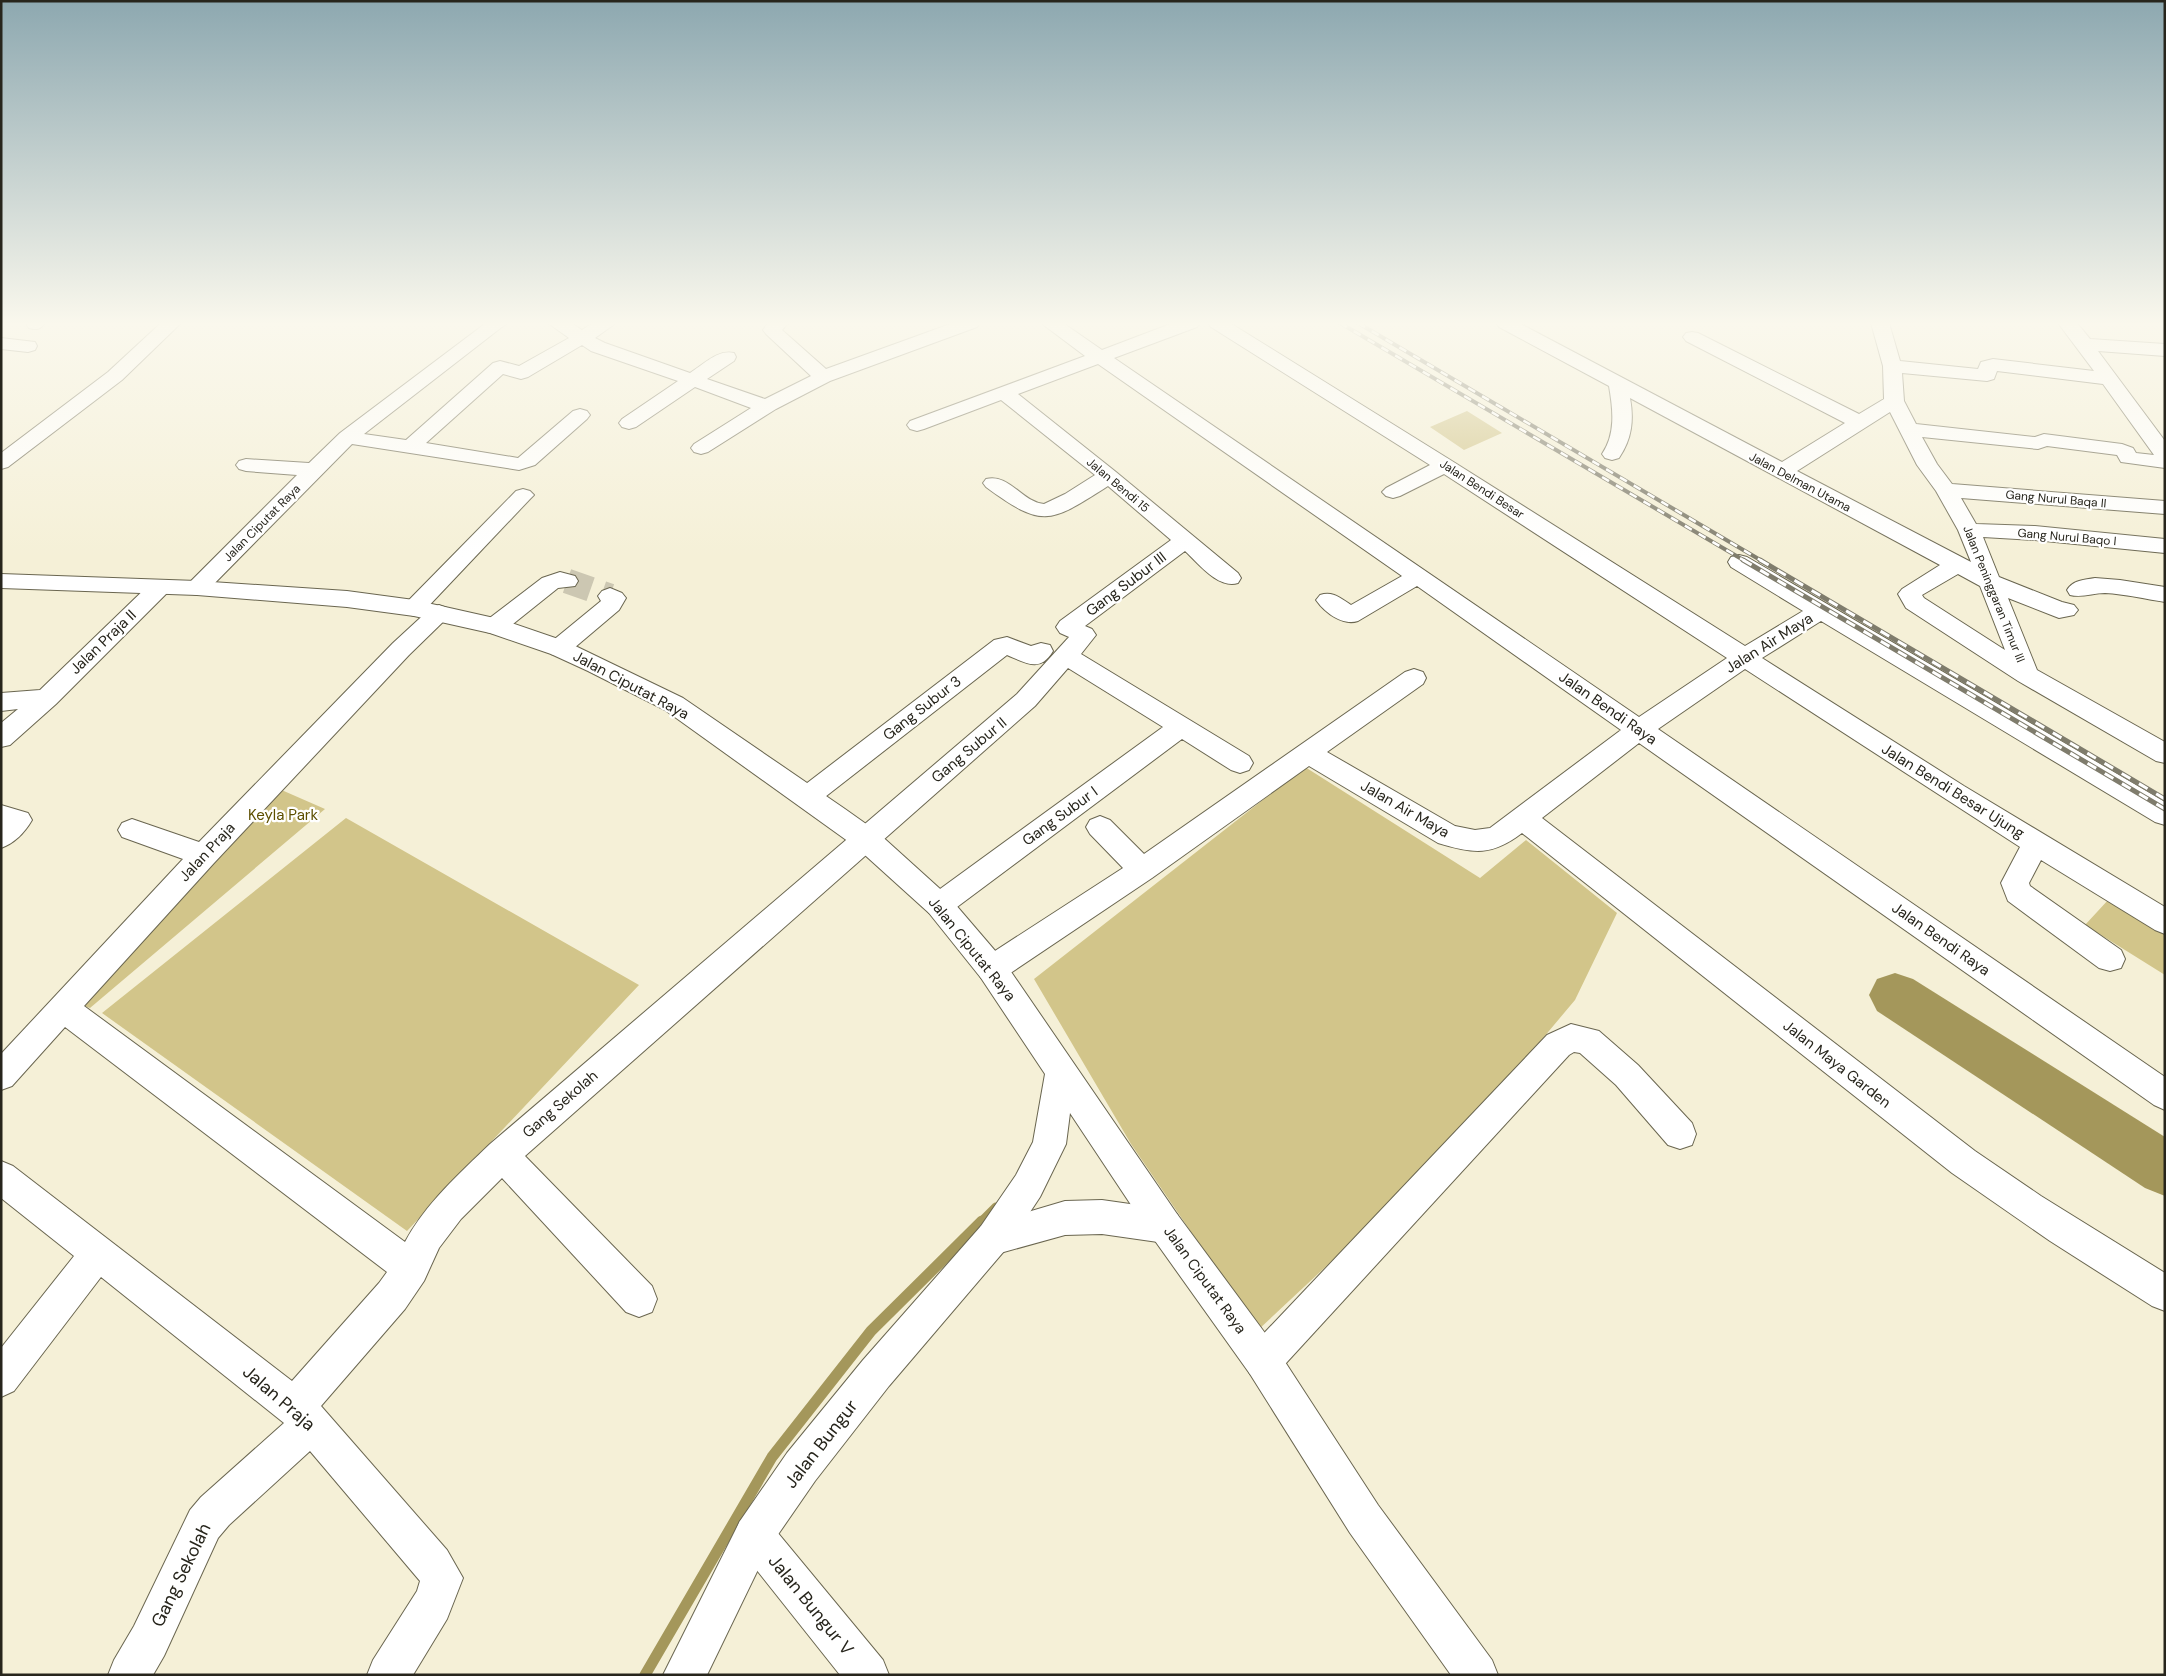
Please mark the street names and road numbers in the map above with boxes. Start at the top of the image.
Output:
street label: Jalan Delman Utama [1746,448,1854,516]
street label: Jalan Bendi 15 [1083,454,1153,516]
street label: Jalan Bendi Besar [1437,456,1528,523]
street label: Jalan Ciputat Raya [220,481,304,565]
street label: Gang Nurul Baqa II [2005,487,2107,511]
street label: Jalan Peninggaran Timur III [1959,523,2029,665]
street label: Gang Nurul Baqo I [2017,525,2117,549]
street label: Gang Subur III [1082,547,1170,621]
street label: Jalan Praja II [65,605,141,679]
street label: Jalan Air Maya [1722,608,1816,678]
street label: Jalan Ciputat Raya [570,646,692,724]
street label: Jalan Bendi Raya [1555,667,1661,749]
street label: Gang Subur 3 [879,671,965,745]
street label: Gang Subur II [927,713,1011,787]
street label: Jalan Bendi Besar Ujung [1878,739,2028,843]
street label: Jalan Air Maya [1357,775,1453,843]
street label: Gang Subur I [1018,782,1102,850]
street label: Jalan Praja [174,818,240,886]
street label: Jalan Ciputat Raya [924,893,1020,1005]
street label: Jalan Bendi Raya [1888,898,1994,980]
street label: Jalan Maya Garden [1779,1016,1895,1112]
street label: Gang Sekolah [518,1066,602,1142]
street label: Jalan Ciputat Raya [1159,1222,1251,1338]
street label: Jalan Praja [238,1360,320,1436]
street label: Jalan Bungur [779,1394,863,1493]
street label: Gang Sekolah [146,1519,216,1631]
street label: Jalan Bungur V [763,1550,859,1660]

